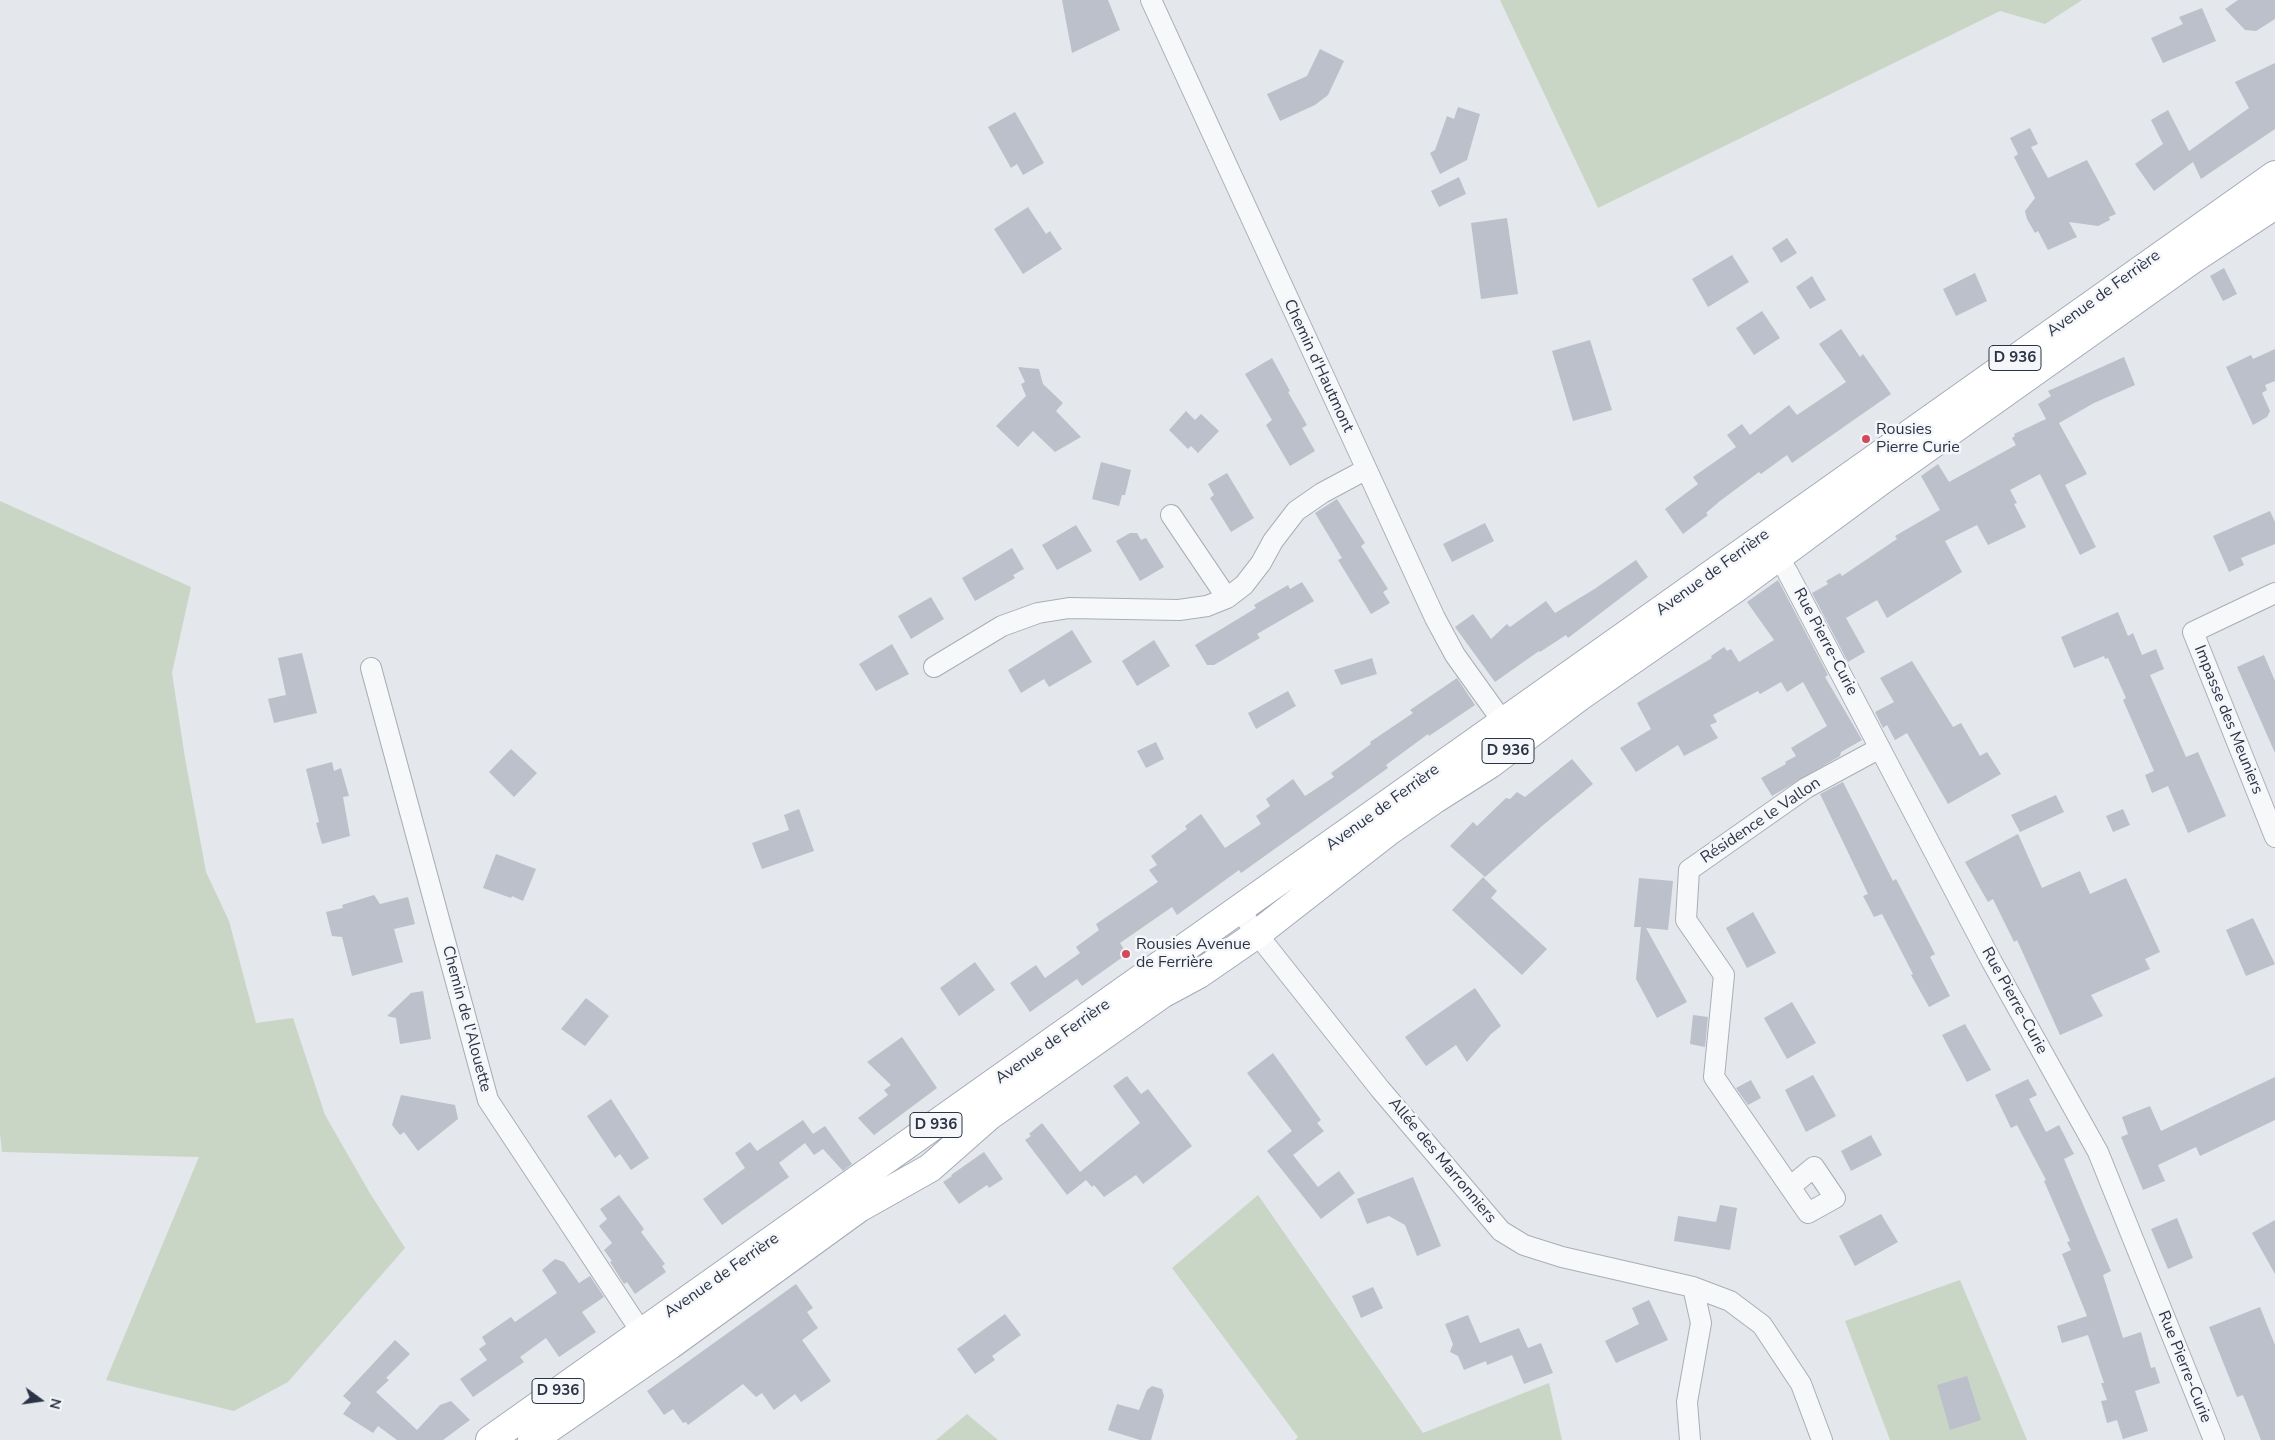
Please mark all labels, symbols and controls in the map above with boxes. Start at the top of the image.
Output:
street label: Avenue de Ferrière [2044,246,2164,342]
street label: Chemin d'Hautmont [1279,297,1357,435]
road number: D 936 [1989,346,2041,370]
place label: Rousies Pierre Curie [1876,420,1960,458]
marker: Rousies Pierre Curie [1860,433,1872,445]
street label: Avenue de Ferrière [1653,525,1773,621]
street label: Rue Pierre-Curie [1789,585,1861,699]
street label: Impasse des Meuniers [2189,643,2267,797]
road number: D 936 [1482,738,1534,764]
street label: Avenue de Ferrière [1323,760,1443,856]
street label: Résidence le Vallon [1697,774,1825,868]
place label: Rousies Avenue de Ferrière [1136,935,1251,973]
street label: Chemin de l'Alouette [437,944,495,1094]
street label: Rue Pierre-Curie [1977,944,2051,1058]
marker: Rousies Avenue de Ferrière [1120,948,1132,960]
street label: Avenue de Ferrière [992,995,1114,1089]
street label: Allée des Marronniers [1384,1094,1500,1228]
road number: D 936 [910,1112,962,1138]
street label: Avenue de Ferrière [661,1229,783,1323]
street label: Rue Pierre-Curie [2153,1308,2215,1426]
north arrow [15,1375,65,1425]
road number: D 936 [532,1378,584,1404]
text: N [45,1396,66,1411]

